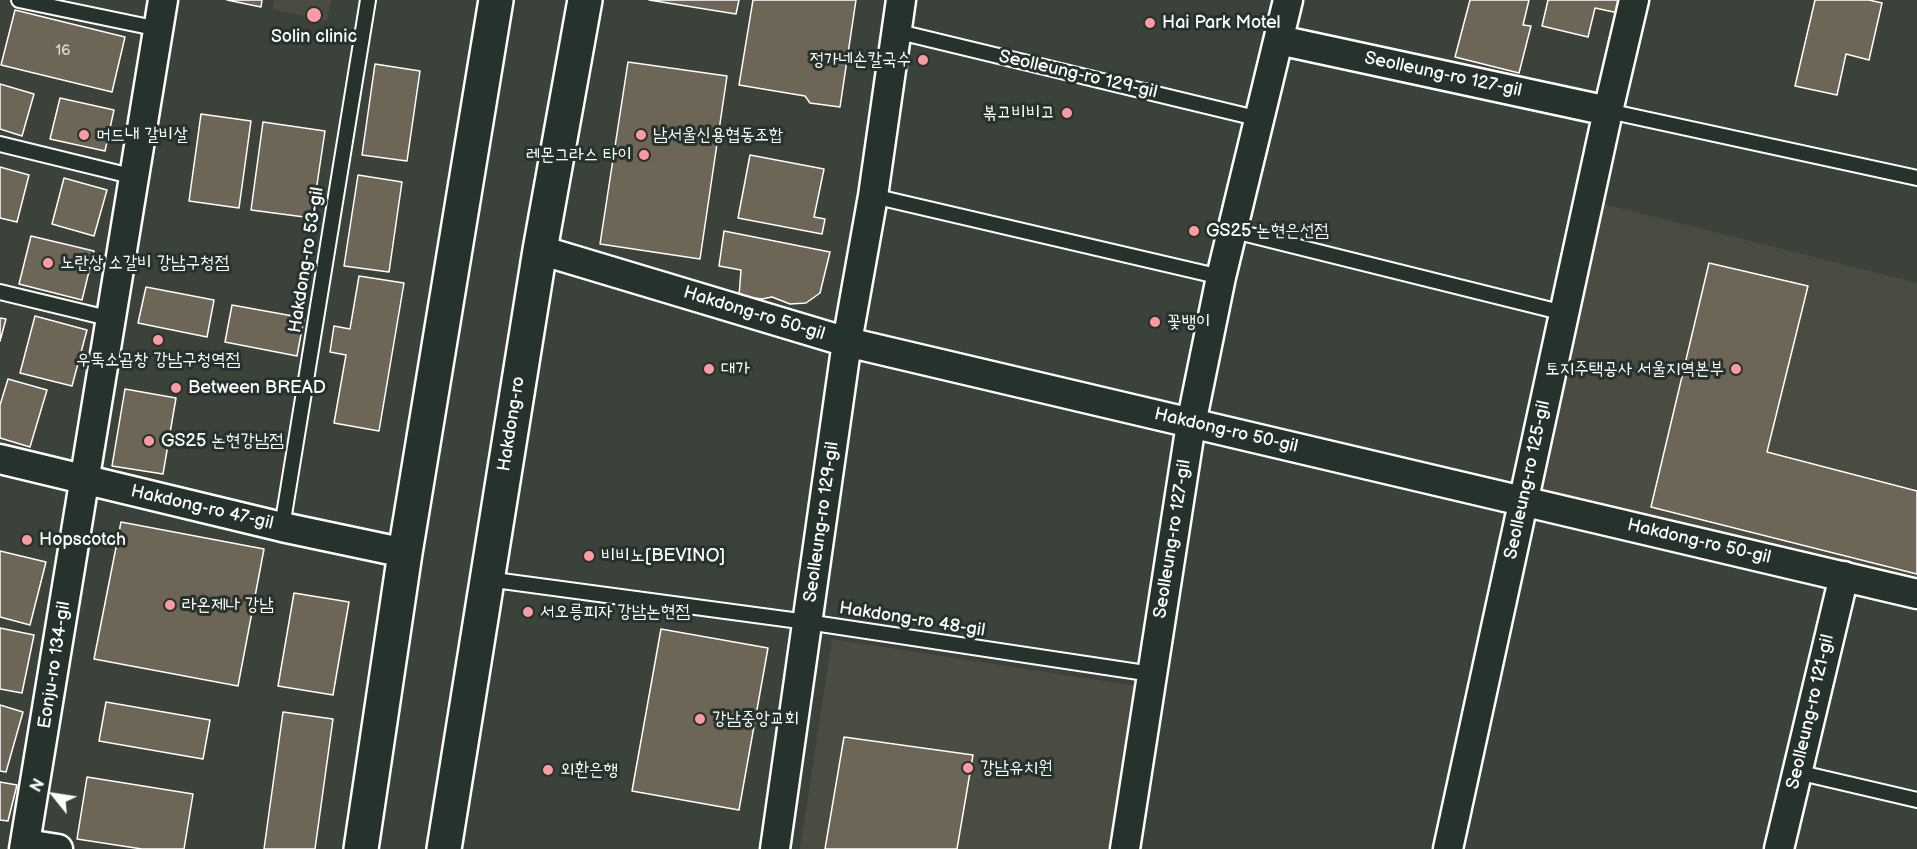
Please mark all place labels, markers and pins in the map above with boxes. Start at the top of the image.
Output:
marker: Solin clinic [305,6,323,24]
place label: Hai Park Motel [1162,12,1281,34]
marker: Hai Park Motel [1143,16,1157,30]
place label: Solin clinic [271,26,357,48]
place label: 정가네손칼국수 [810,49,911,71]
marker: 정가네손칼국수 [916,53,930,67]
place label: 볶고비비고 [983,102,1055,124]
marker: 볶고비비고 [1060,106,1074,120]
place label: 머드내 갈비살 [96,124,188,146]
place label: 남서울신용협동조합 [653,124,783,146]
marker: 머드내 갈비살 [77,128,91,142]
marker: 남서울신용협동조합 [634,128,648,142]
place label: 레몬그라스 타이 [526,144,632,166]
marker: 레몬그라스 타이 [637,148,651,162]
place label: GS25 논현은선점 [1206,220,1329,242]
marker: GS25 논현은선점 [1187,224,1201,238]
place label: 노란상 소갈비 강남구청점 [60,252,229,274]
marker: 노란상 소갈비 강남구청점 [41,256,55,270]
place label: 꽃뱅이 [1167,311,1210,333]
marker: 꽃뱅이 [1148,315,1162,329]
marker: 우뚝소곱창 강남구청역점 [151,333,165,347]
place label: 우뚝소곱창 강남구청역점 [76,349,240,371]
place label: 대가 [721,358,750,380]
place label: 토지주택공사 서울지역본부 [1545,358,1724,380]
marker: 대가 [702,362,716,376]
marker: 토지주택공사 서울지역본부 [1729,362,1743,376]
place label: Between BREAD [188,377,326,399]
marker: Between BREAD [169,381,183,395]
place label: GS25 논현강남점 [161,430,284,452]
marker: GS25 논현강남점 [142,434,156,448]
place label: Hopscotch [39,529,126,551]
marker: Hopscotch [20,533,34,547]
place label: 비비노[BEVINO] [601,545,726,567]
marker: 비비노[BEVINO] [582,549,596,563]
place label: 라온제나 강남 [182,594,274,616]
marker: 라온제나 강남 [163,598,177,612]
place label: 서오릉피자 강남논현점 [540,601,690,623]
marker: 서오릉피자 강남논현점 [521,605,535,619]
place label: 강남중앙교회 [712,708,799,730]
marker: 강남중앙교회 [693,712,707,726]
place label: 강남유치원 [980,757,1052,779]
place label: 외환은행 [560,759,618,781]
marker: 강남유치원 [961,761,975,775]
marker: 외환은행 [541,763,555,777]

